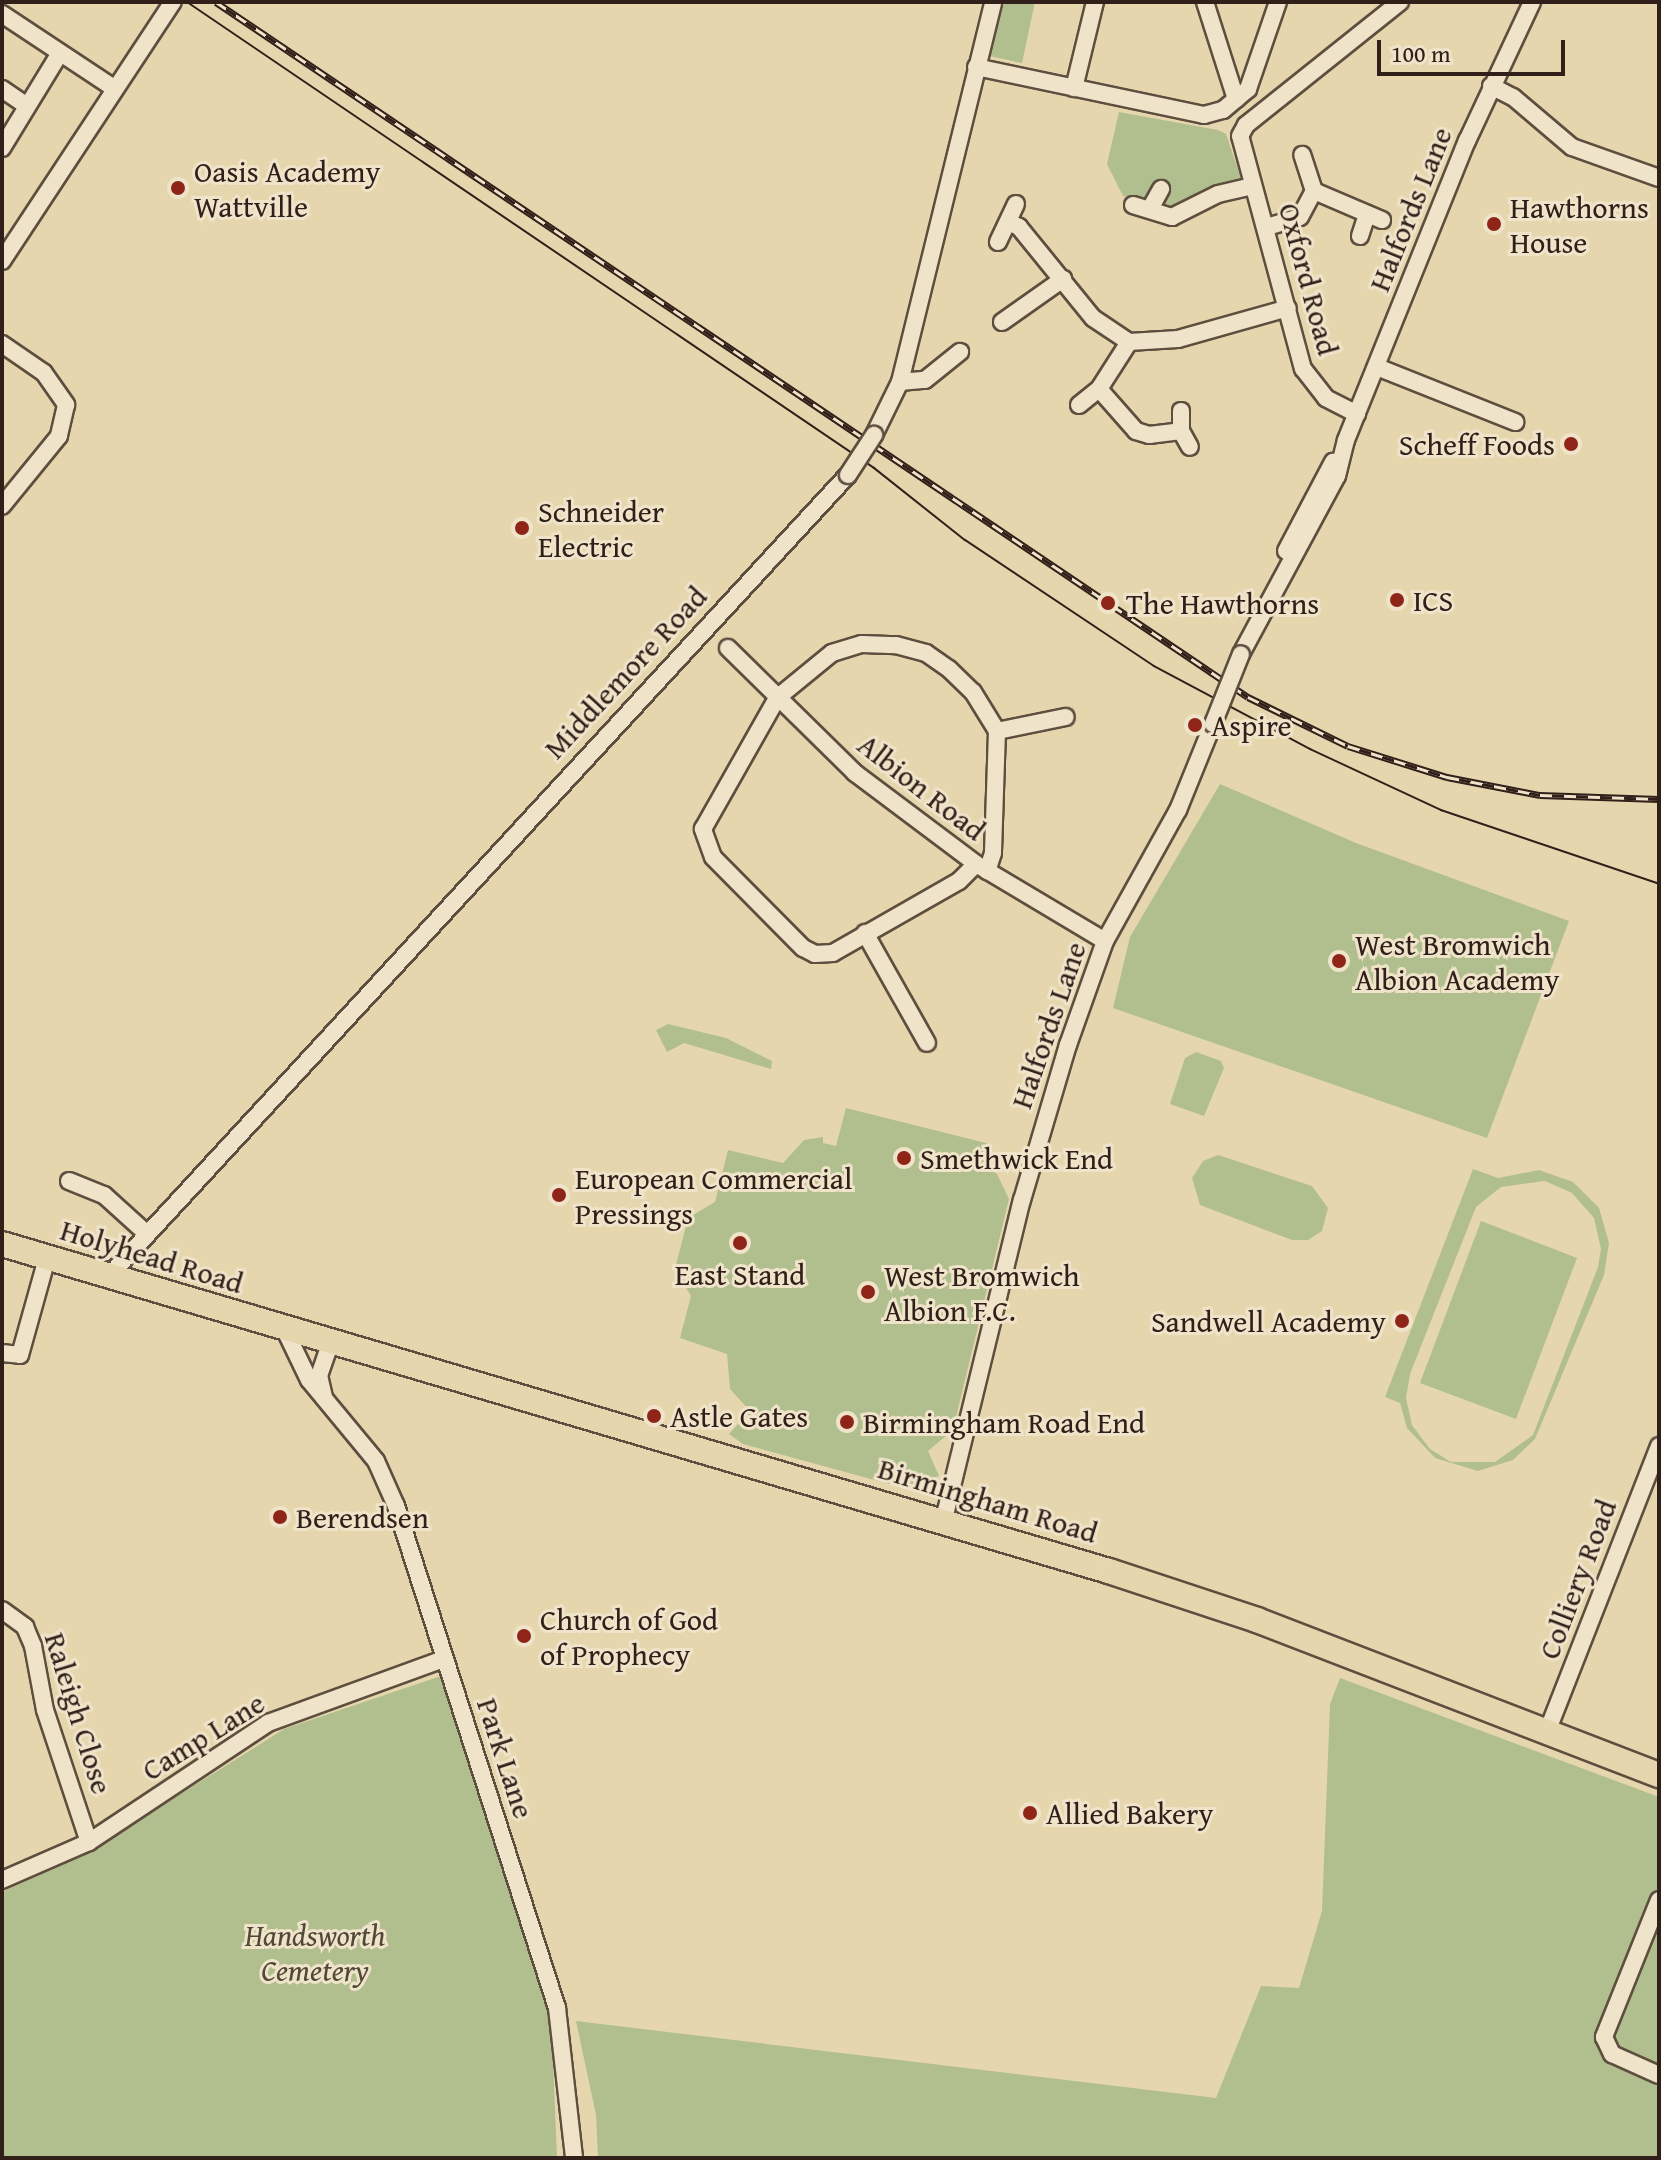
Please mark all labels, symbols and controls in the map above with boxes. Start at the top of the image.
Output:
scale bar [1381,24,1569,74]
text: 100 m [1391,36,1451,71]
street label: Halfords Lane [1361,122,1459,296]
place label: Oasis Academy Wattville [194,153,380,224]
marker: Oasis Academy Wattville [169,179,187,197]
place label: Hawthorns House [1510,189,1649,260]
street label: Oxford Road [1271,199,1347,359]
marker: Hawthorns House [1485,215,1503,233]
place label: Scheff Foods [1399,426,1555,462]
marker: Scheff Foods [1562,435,1580,453]
place label: Schneider Electric [538,493,664,564]
marker: Schneider Electric [513,519,531,537]
street label: Middlemore Road [536,578,714,766]
place label: ICS [1413,582,1453,618]
place label: The Hawthorns [1126,585,1319,621]
marker: ICS [1388,591,1406,609]
marker: The Hawthorns [1097,592,1119,614]
place label: Aspire [1211,707,1292,743]
marker: Aspire [1186,716,1204,734]
street label: Albion Road [851,726,993,848]
place label: West Bromwich Albion Academy [1355,926,1560,996]
street label: Halfords Lane [1003,937,1093,1113]
marker: West Bromwich Albion Academy [1330,952,1348,970]
place label: Smethwick End [920,1140,1113,1176]
marker: Smethwick End [895,1149,913,1167]
place label: European Commercial Pressings [575,1160,852,1230]
marker: European Commercial Pressings [550,1186,568,1204]
street label: Holyhead Road [56,1211,248,1301]
marker: East Stand [731,1234,749,1252]
place label: East Stand [675,1256,805,1292]
place label: West Bromwich Albion F.C. [884,1257,1080,1328]
marker: West Bromwich Albion F.C. [859,1283,877,1301]
place label: Sandwell Academy [1151,1303,1386,1339]
marker: Sandwell Academy [1393,1312,1411,1330]
place label: Astle Gates [670,1398,808,1434]
place label: Birmingham Road End [863,1404,1145,1440]
marker: Astle Gates [645,1407,663,1425]
marker: Birmingham Road End [838,1413,856,1431]
street label: Birmingham Road [874,1450,1102,1550]
street label: Colliery Road [1530,1494,1624,1664]
place label: Berendsen [296,1499,429,1535]
marker: Berendsen [271,1508,289,1526]
place label: Church of God of Prophecy [540,1601,718,1672]
marker: Church of God of Prophecy [515,1627,533,1645]
street label: Raleigh Close [37,1628,121,1798]
street label: Camp Lane [135,1684,271,1788]
street label: Park Lane [470,1693,542,1823]
place label: Allied Bakery [1046,1795,1213,1831]
marker: Allied Bakery [1021,1804,1039,1822]
park label: Handsworth Cemetery [245,1917,385,1988]

